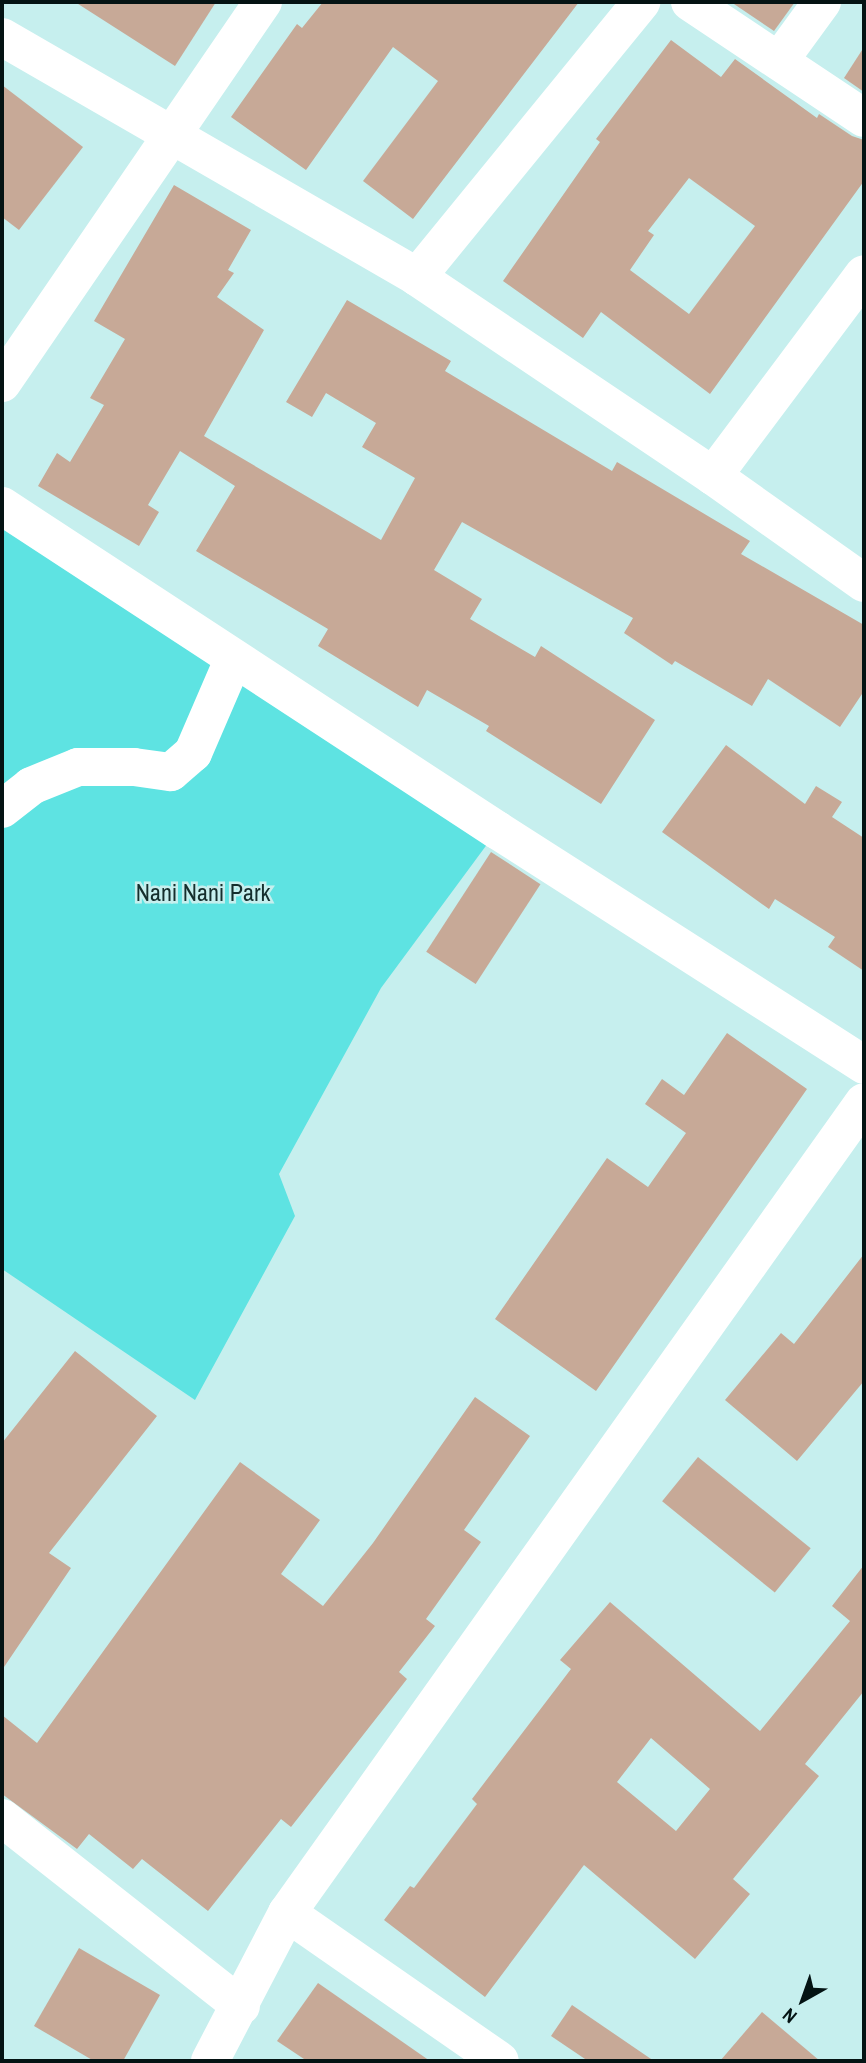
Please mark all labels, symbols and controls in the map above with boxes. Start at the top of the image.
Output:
park label: Nani Nani Park [136,879,270,907]
north arrow [768,1965,838,2035]
text: N [777,2003,802,2030]

